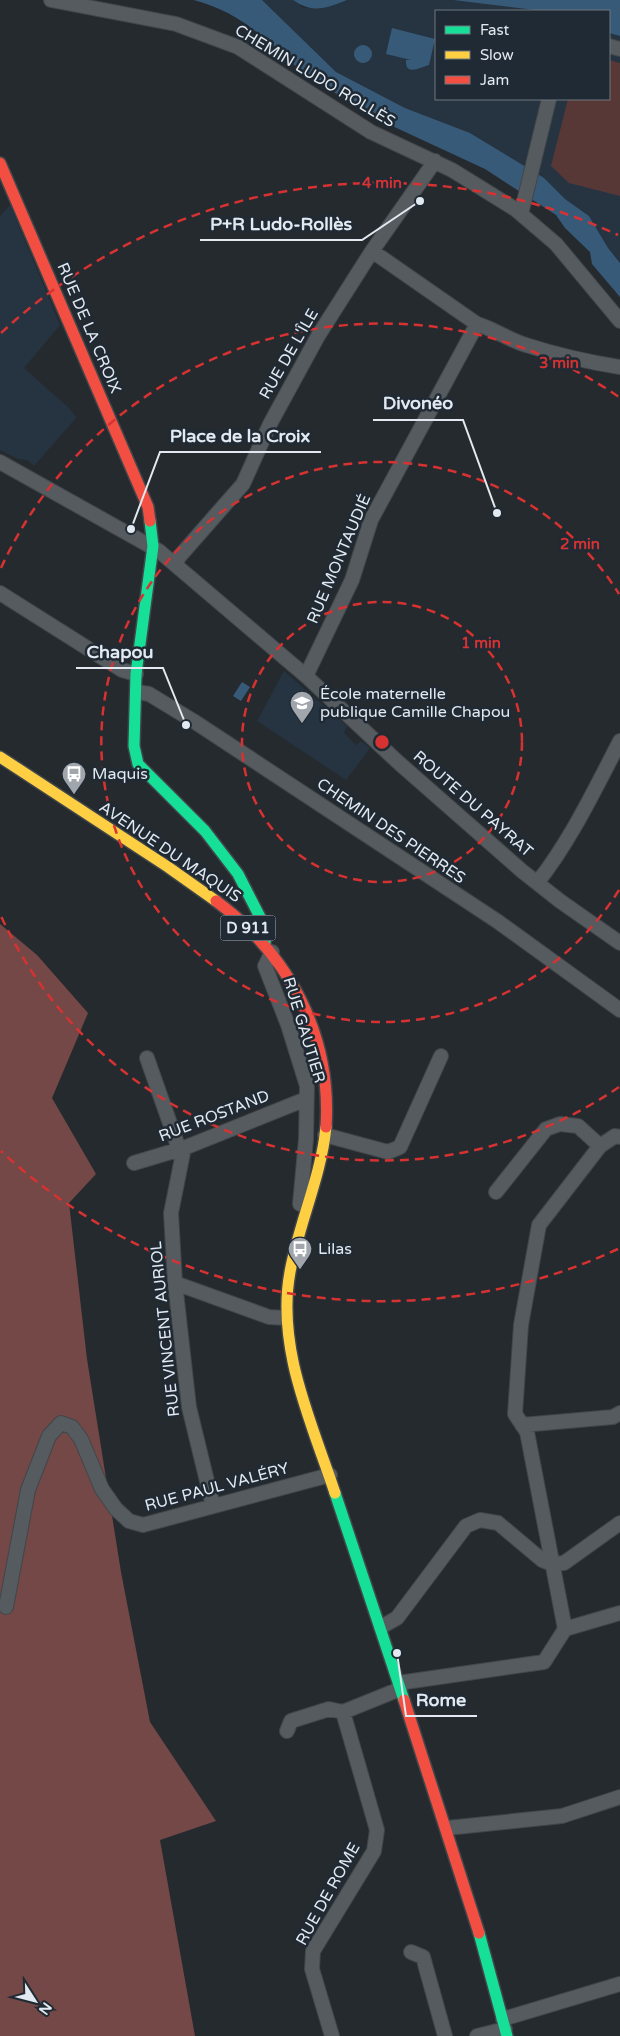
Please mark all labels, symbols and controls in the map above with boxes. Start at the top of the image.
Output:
legend [435,10,610,100]
street label: CHEMIN LUDO ROLLÈS [231,20,399,132]
text: Fast [480,21,510,39]
text: Slow [480,46,514,64]
text: Jam [480,71,509,89]
text: 4 min [362,174,402,192]
callout: P+R Ludo-Rollès [200,207,362,240]
text: P+R Ludo-Rollès [210,213,352,235]
street label: RUE DE LA CROIX [52,260,126,397]
street label: RUE DE L'ÎLE [255,305,323,403]
text: 3 min [539,354,579,372]
callout: Divonéo [373,387,463,420]
text: Divonéo [383,392,453,414]
callout: Place de la Croix [160,419,321,452]
text: Place de la Croix [170,425,311,447]
street label: RUE MONTAUDIÉ [303,491,375,627]
text: 2 min [560,535,600,553]
text: 1 min [461,634,501,652]
callout: Chapou [76,635,163,668]
text: Chapou [87,641,153,663]
place label: École maternelle publique Camille Chapou [320,684,510,722]
school or university icon: École maternelle publique Camille Chapou [289,690,315,724]
centre of rings [373,733,391,751]
street label: ROUTE DU PAYRAT [409,747,537,862]
bus stop icon: Maquis [61,761,87,795]
place label: Maquis [92,764,148,784]
street label: CHEMIN DES PIERRES [313,774,469,888]
street label: AVENUE DU MAQUIS [95,797,245,907]
road number: D 911 [220,916,276,940]
street label: RUE GAUTIER [278,975,330,1085]
street label: RUE ROSTAND [156,1086,272,1146]
bus stop icon: Lilas [287,1236,313,1270]
place label: Lilas [318,1239,352,1259]
street label: RUE VINCENT AURIOL [146,1240,184,1418]
street label: RUE PAUL VALÉRY [143,1458,291,1516]
callout: Rome [406,1683,477,1716]
text: Rome [416,1689,466,1711]
street label: RUE DE ROME [292,1839,364,1949]
north arrow [10,1976,60,2026]
text: N [35,1999,55,2018]

